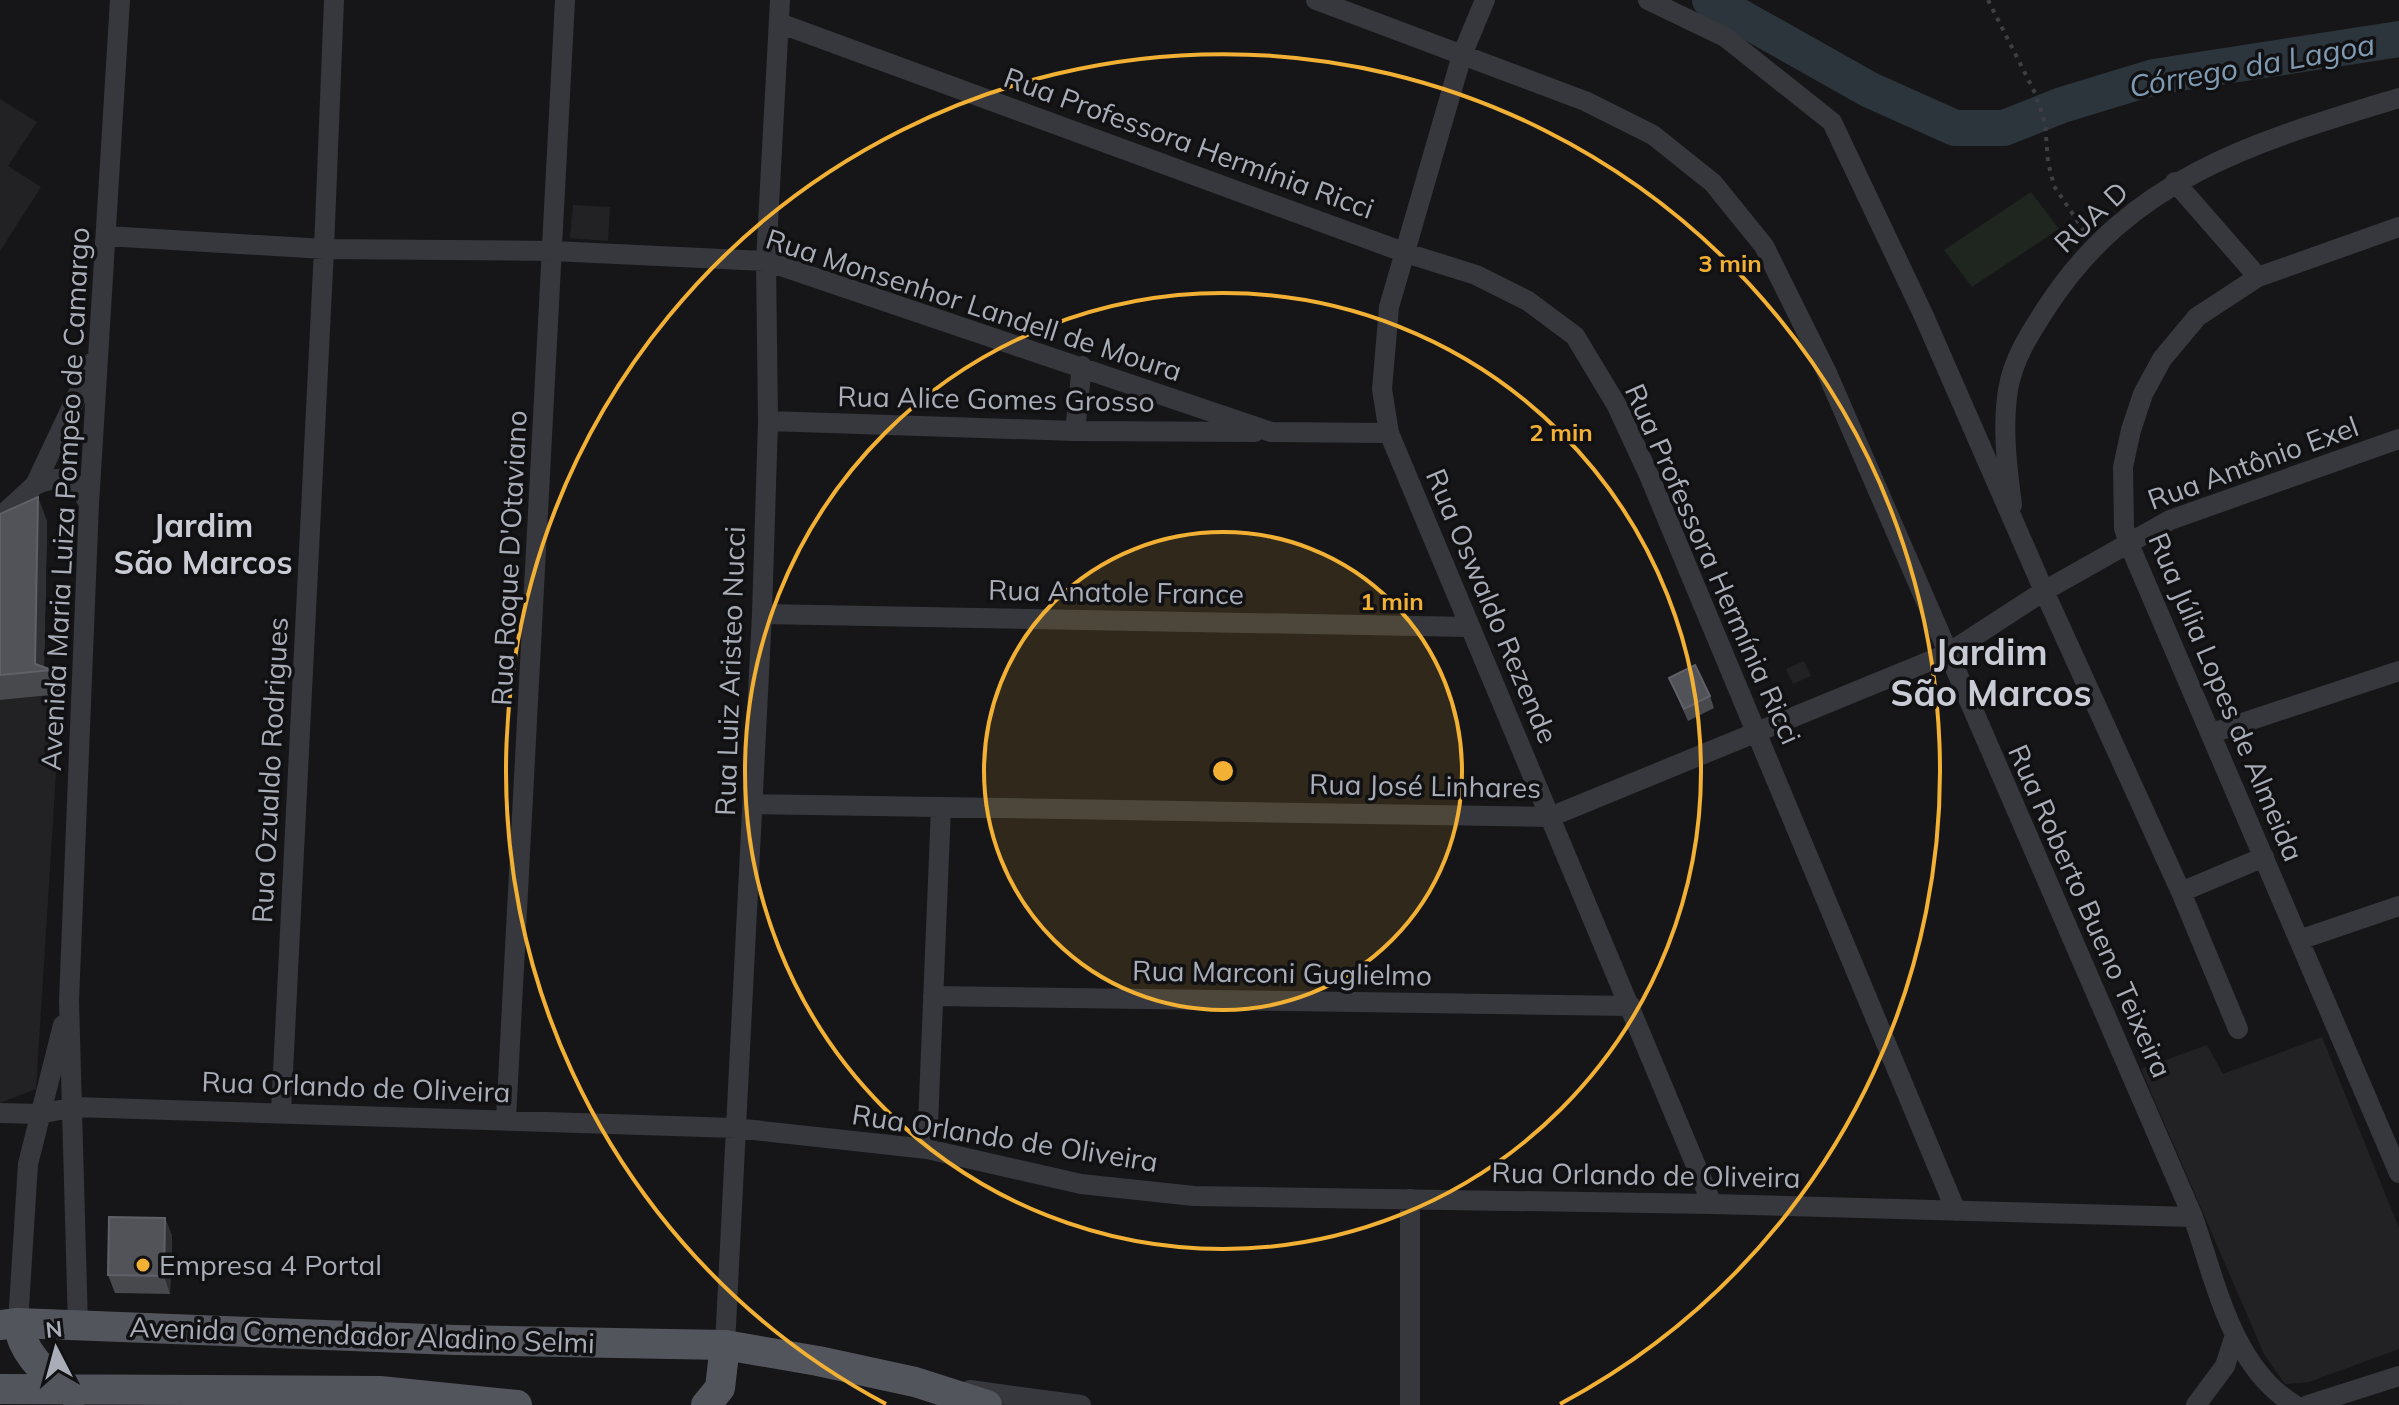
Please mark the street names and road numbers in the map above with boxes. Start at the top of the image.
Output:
street label: Rua Professora Hermínia Ricci [999,59,1379,226]
street label: RUA D [2046,174,2135,260]
street label: Rua Monsenhor Landell de Moura [762,221,1186,388]
street label: Avenida Maria Luiza Pompeo de Camargo [33,226,96,772]
street label: Rua Alice Gomes Grosso [837,378,1155,419]
street label: Rua Professora Hermínia Ricci [1618,378,1809,750]
street label: Rua Antônio Exel [2143,408,2363,517]
street label: Rua Roque D'Otaviano [483,409,534,707]
street label: Rua Oswaldo Rezende [1419,463,1566,748]
street label: Rua Luiz Aristeo Nucci [707,526,752,816]
street label: Rua Júlia Lopes de Almeida [2141,527,2312,866]
street label: Rua Anatole France [988,572,1244,611]
street label: Rua Ozualdo Rodrigues [244,616,295,924]
street label: Rua Roberto Bueno Teixeira [2001,739,2180,1083]
street label: Rua José Linhares [1309,766,1541,805]
street label: Rua Marconi Guglielmo [1132,952,1432,993]
street label: Rua Orlando de Oliveira [201,1064,511,1109]
street label: Rua Orlando de Oliveira [850,1096,1160,1179]
street label: Rua Orlando de Oliveira [1491,1154,1801,1195]
street label: Avenida Comendador Aladino Selmi [129,1309,595,1360]

